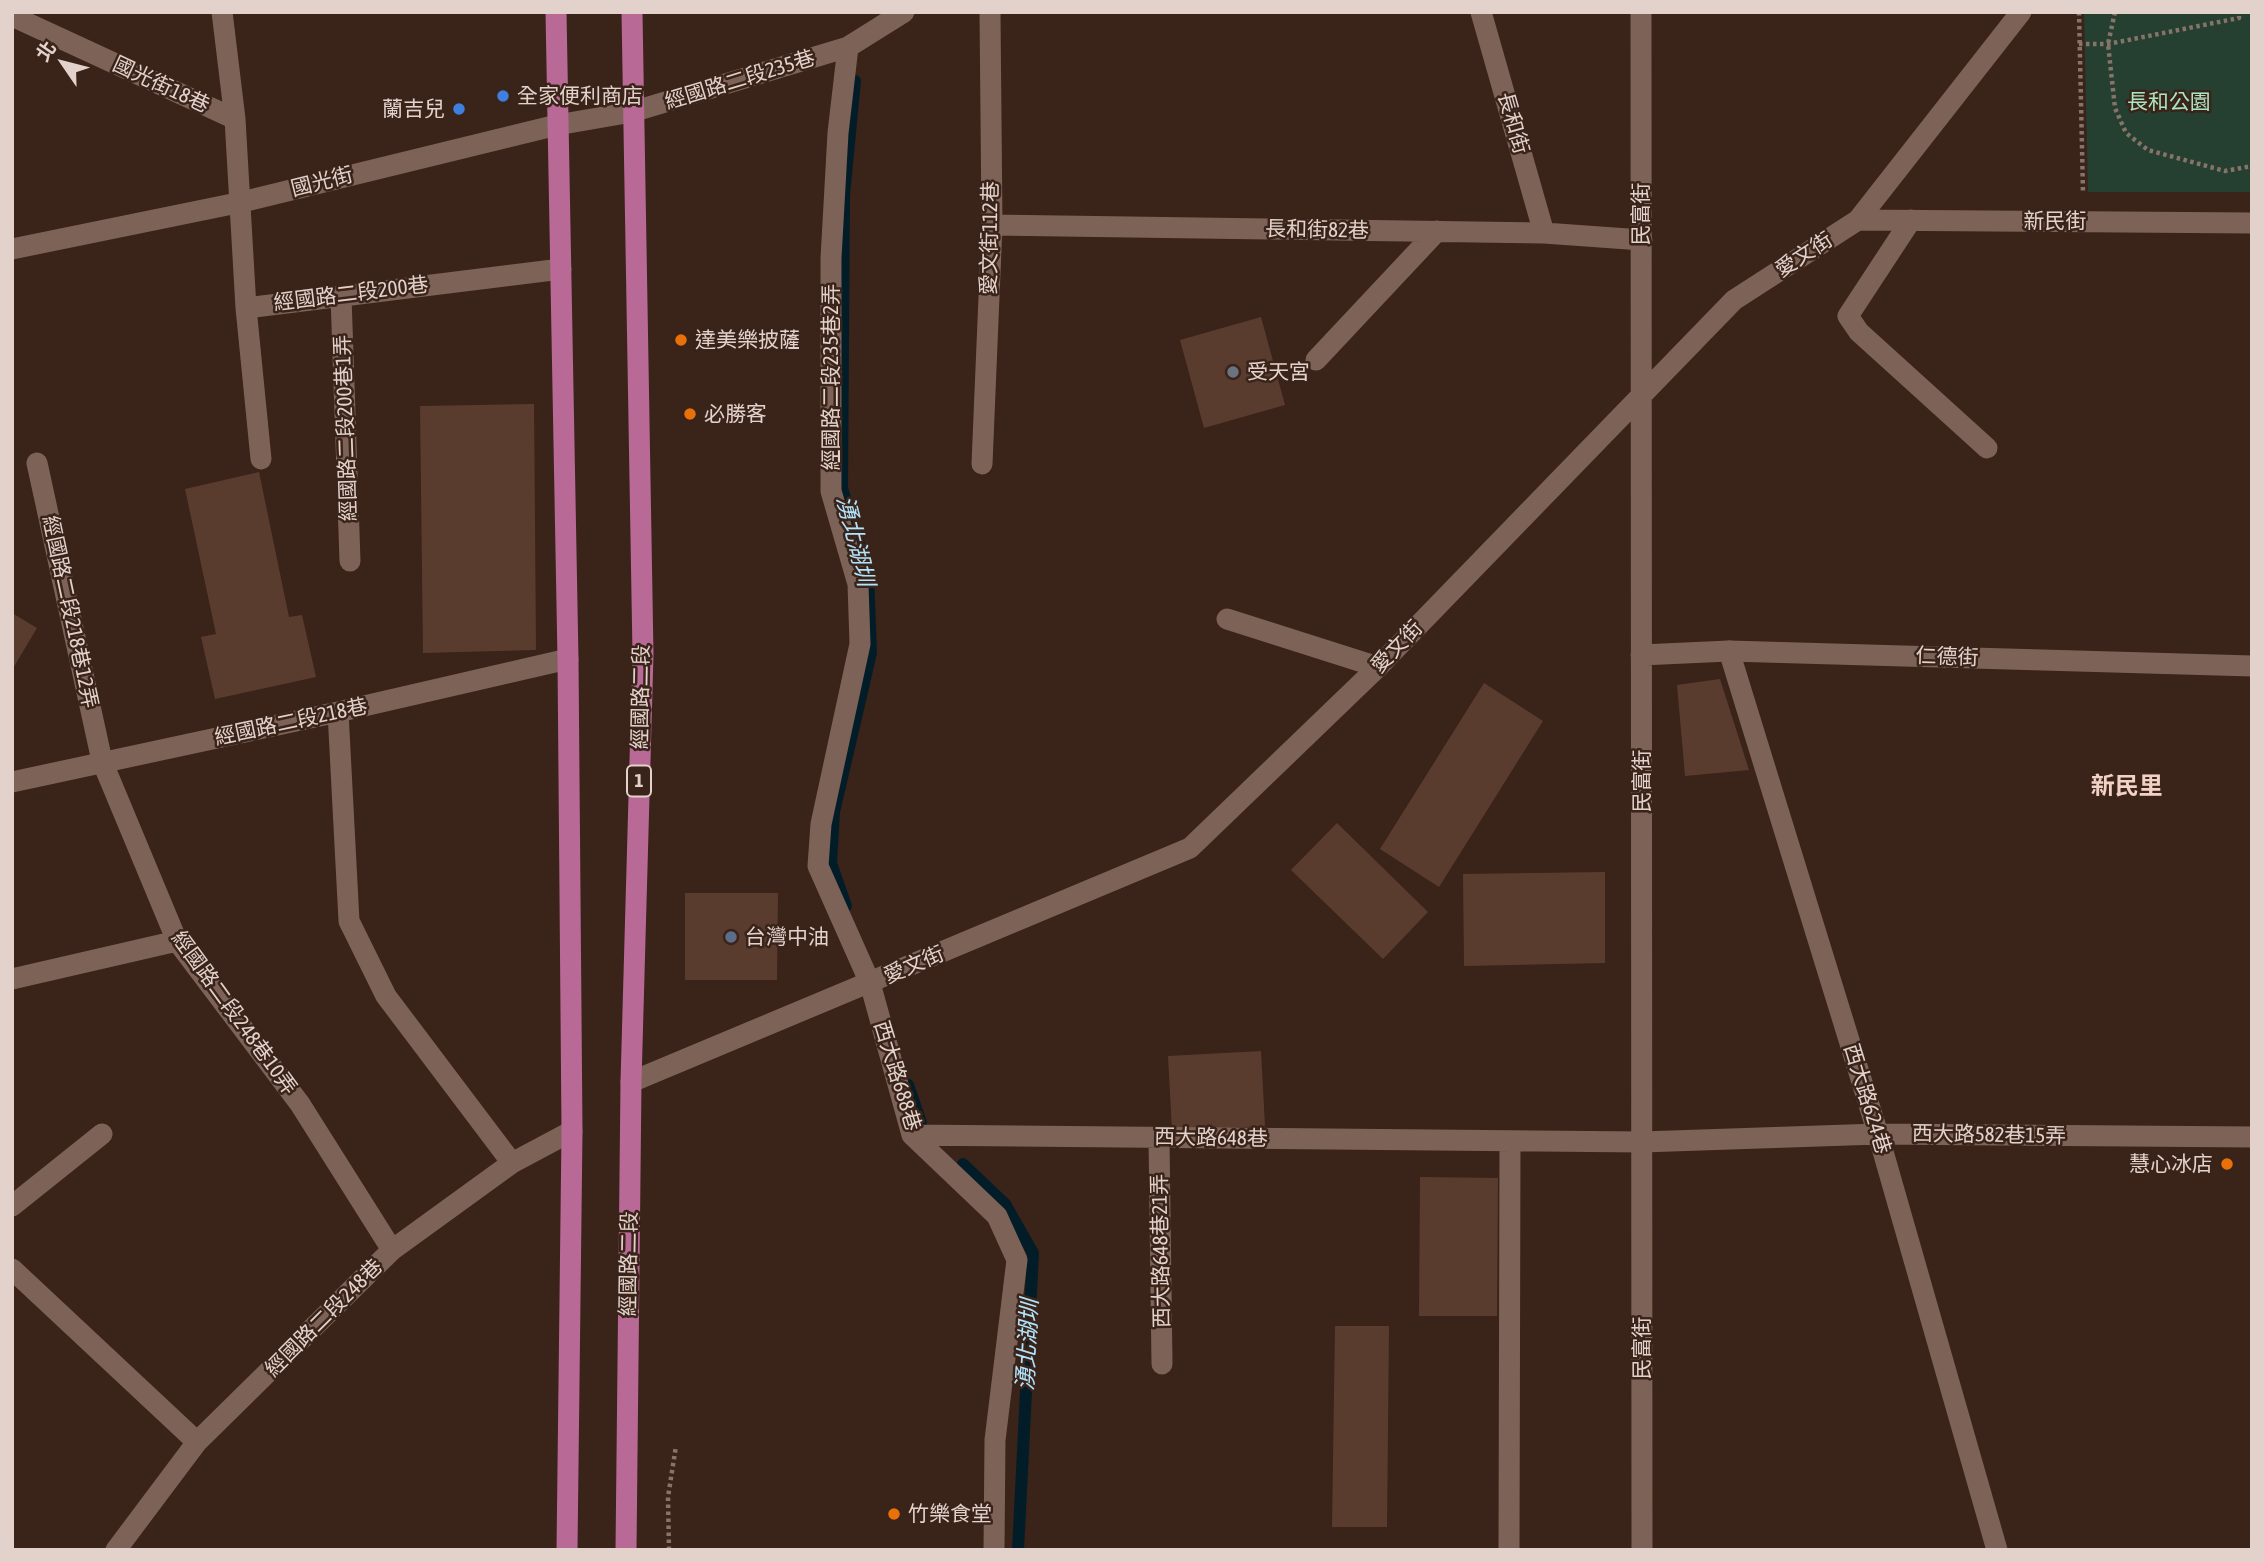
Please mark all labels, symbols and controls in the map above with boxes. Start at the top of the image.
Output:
north arrow [28,28,98,98]
text: 北 [31,37,60,65]
street label: 經國路二段235巷 [662,45,818,115]
street label: 國光街18巷 [109,52,213,118]
place label: 全家便利商店 [517,83,643,109]
marker: 全家便利商店 [495,88,511,104]
street label: 長和街 [1492,89,1534,157]
park label: 長和公園 [2127,89,2211,115]
place label: 蘭吉兒 [382,96,445,122]
marker: 蘭吉兒 [451,101,467,117]
street label: 國光街 [288,162,356,202]
street label: 愛文街112巷 [976,181,1004,295]
street label: 民富街 [1628,183,1654,245]
street label: 新民街 [2024,208,2086,234]
street label: 長和街82巷 [1265,216,1369,244]
street label: 愛文街 [1771,227,1837,283]
street label: 經國路二段200巷 [272,272,430,316]
street label: 經國路二段235巷2弄 [818,284,844,470]
place label: 達美樂披薩 [695,327,800,353]
marker: 達美樂披薩 [673,332,689,348]
street label: 經國路二段200巷1弄 [330,334,362,522]
place label: 受天宮 [1247,359,1310,385]
marker: 受天宮 [1225,364,1241,380]
place label: 必勝客 [704,401,767,427]
marker: 必勝客 [682,406,698,422]
water label: 湧北湖圳 [830,493,880,589]
street label: 經國路二段218巷12弄 [37,513,103,711]
street label: 愛文街 [1366,616,1428,678]
street label: 仁德街 [1915,643,1979,671]
street label: 經國路二段 [627,644,655,750]
street label: 經國路二段218巷 [212,693,370,751]
street label: 民富街 [1629,750,1655,812]
road number: 1 [627,766,651,796]
district label: 新民里 [2091,772,2163,800]
place label: 台灣中油 [745,924,829,950]
street label: 經國路二段248巷10弄 [166,926,302,1100]
marker: 台灣中油 [723,929,739,945]
street label: 愛文街 [880,941,948,989]
street label: 西大路688巷 [868,1018,926,1134]
street label: 西大路624巷 [1838,1041,1896,1157]
street label: 西大路582巷15弄 [1912,1121,2066,1149]
street label: 西大路648巷 [1154,1124,1268,1152]
place label: 慧心冰店 [2129,1151,2213,1177]
marker: 慧心冰店 [2219,1156,2235,1172]
street label: 西大路648巷21弄 [1147,1174,1175,1328]
street label: 經國路二段 [615,1211,643,1317]
street label: 經國路二段248巷 [260,1254,388,1382]
water label: 湧北湖圳 [1012,1298,1044,1392]
street label: 民富街 [1629,1317,1655,1379]
place label: 竹樂食堂 [908,1501,992,1527]
marker: 竹樂食堂 [886,1506,902,1522]

